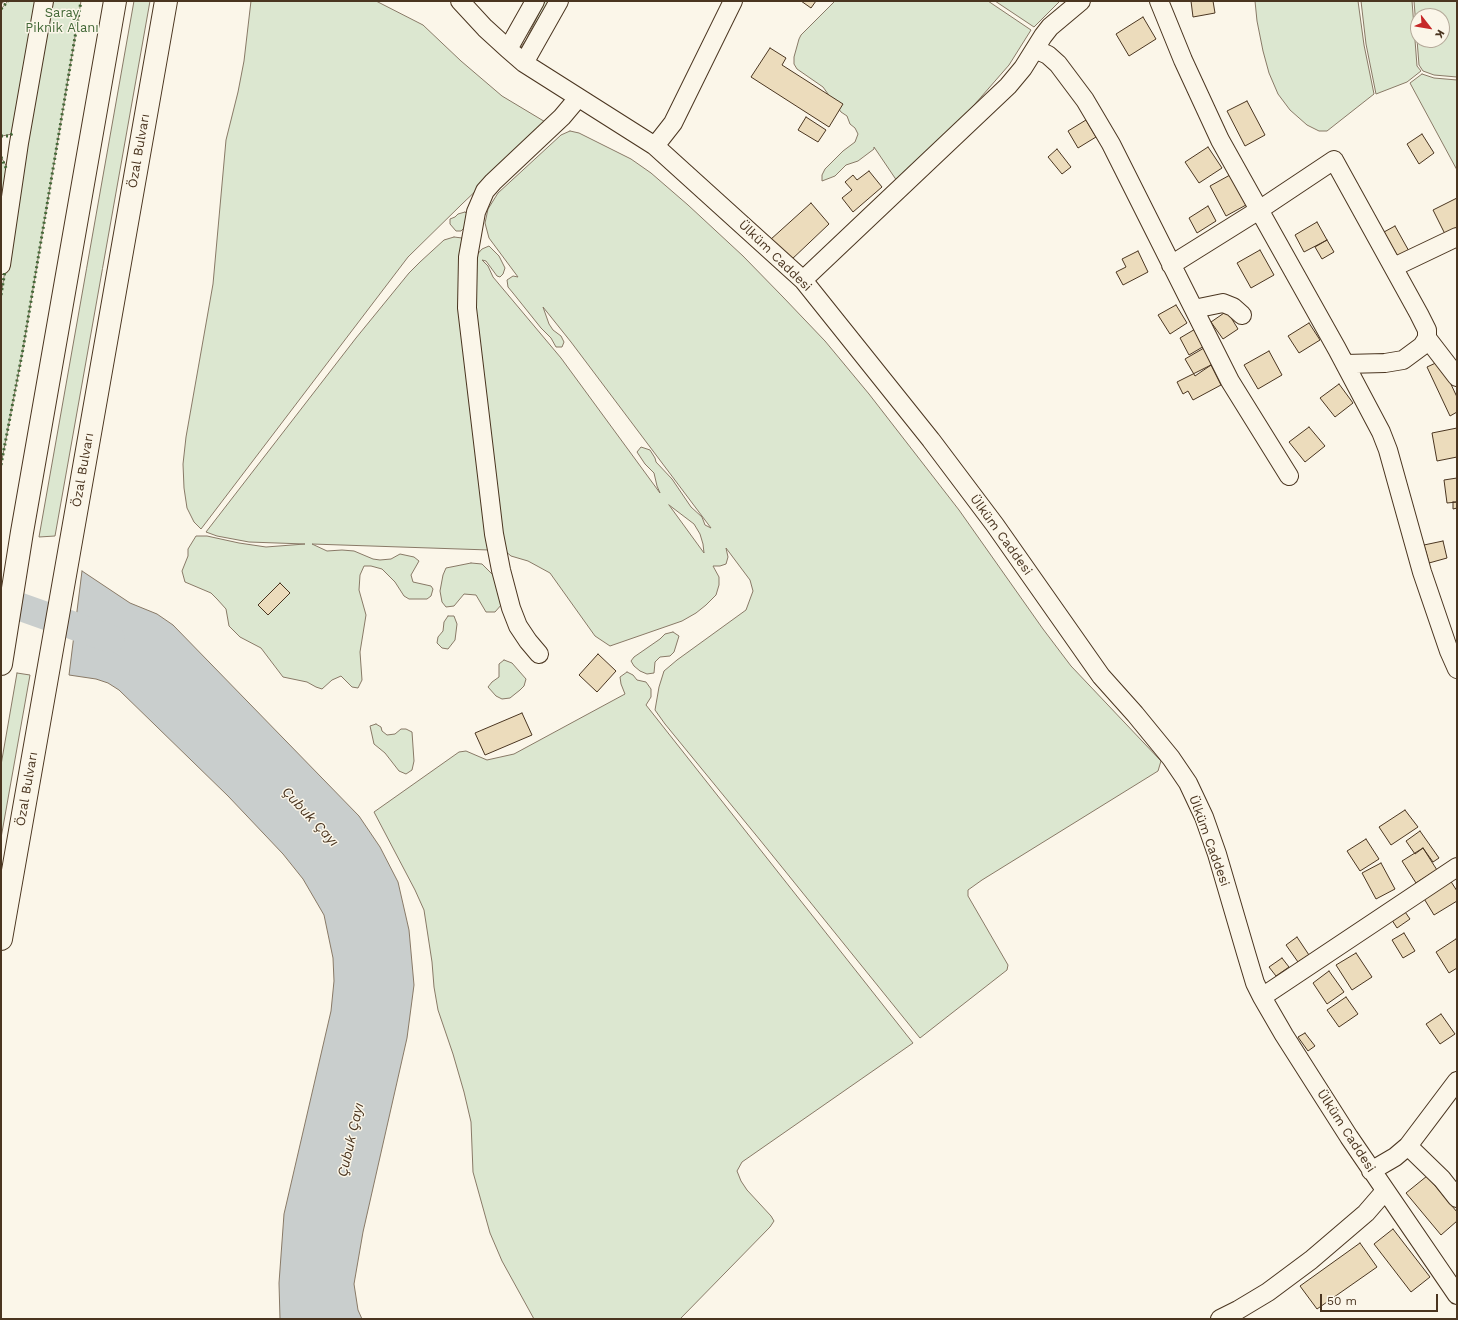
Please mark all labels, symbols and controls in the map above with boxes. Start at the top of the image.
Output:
park label: Saray Piknik Alanı [25,5,99,36]
north arrow [1410,8,1450,48]
text: K [1432,27,1447,41]
street label: Özal Bulvarı [125,113,153,189]
street label: Ülküm Caddesi [735,217,815,295]
street label: Özal Bulvarı [69,432,97,508]
street label: Ülküm Caddesi [967,492,1035,578]
street label: Özal Bulvarı [13,751,41,827]
water label: Çubuk Çayı [278,784,342,850]
street label: Ülküm Caddesi [1185,793,1233,889]
street label: Ülküm Caddesi [1313,1087,1379,1175]
water label: Çubuk Çayı [334,1101,368,1179]
scale bar [1322,1286,1440,1312]
text: 50 m [1327,1294,1357,1308]

